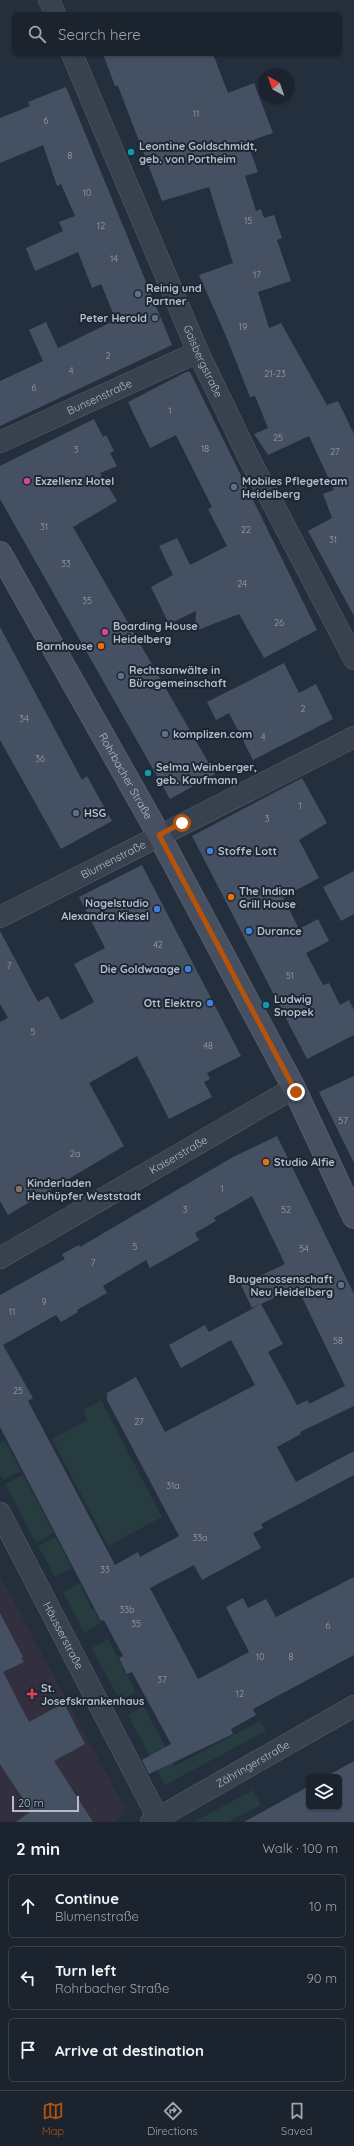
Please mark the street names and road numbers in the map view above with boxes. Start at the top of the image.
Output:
street label: Gaisbergstraße [180,323,226,400]
street label: Bunsenstraße [64,376,134,418]
street label: Rohrbacher Straße [96,730,156,822]
street label: Blumenstraße [78,837,148,882]
street label: Kaiserstraße [147,1133,210,1177]
street label: Häusserstraße [40,1599,87,1672]
street label: Zähringerstraße [213,1737,292,1791]

